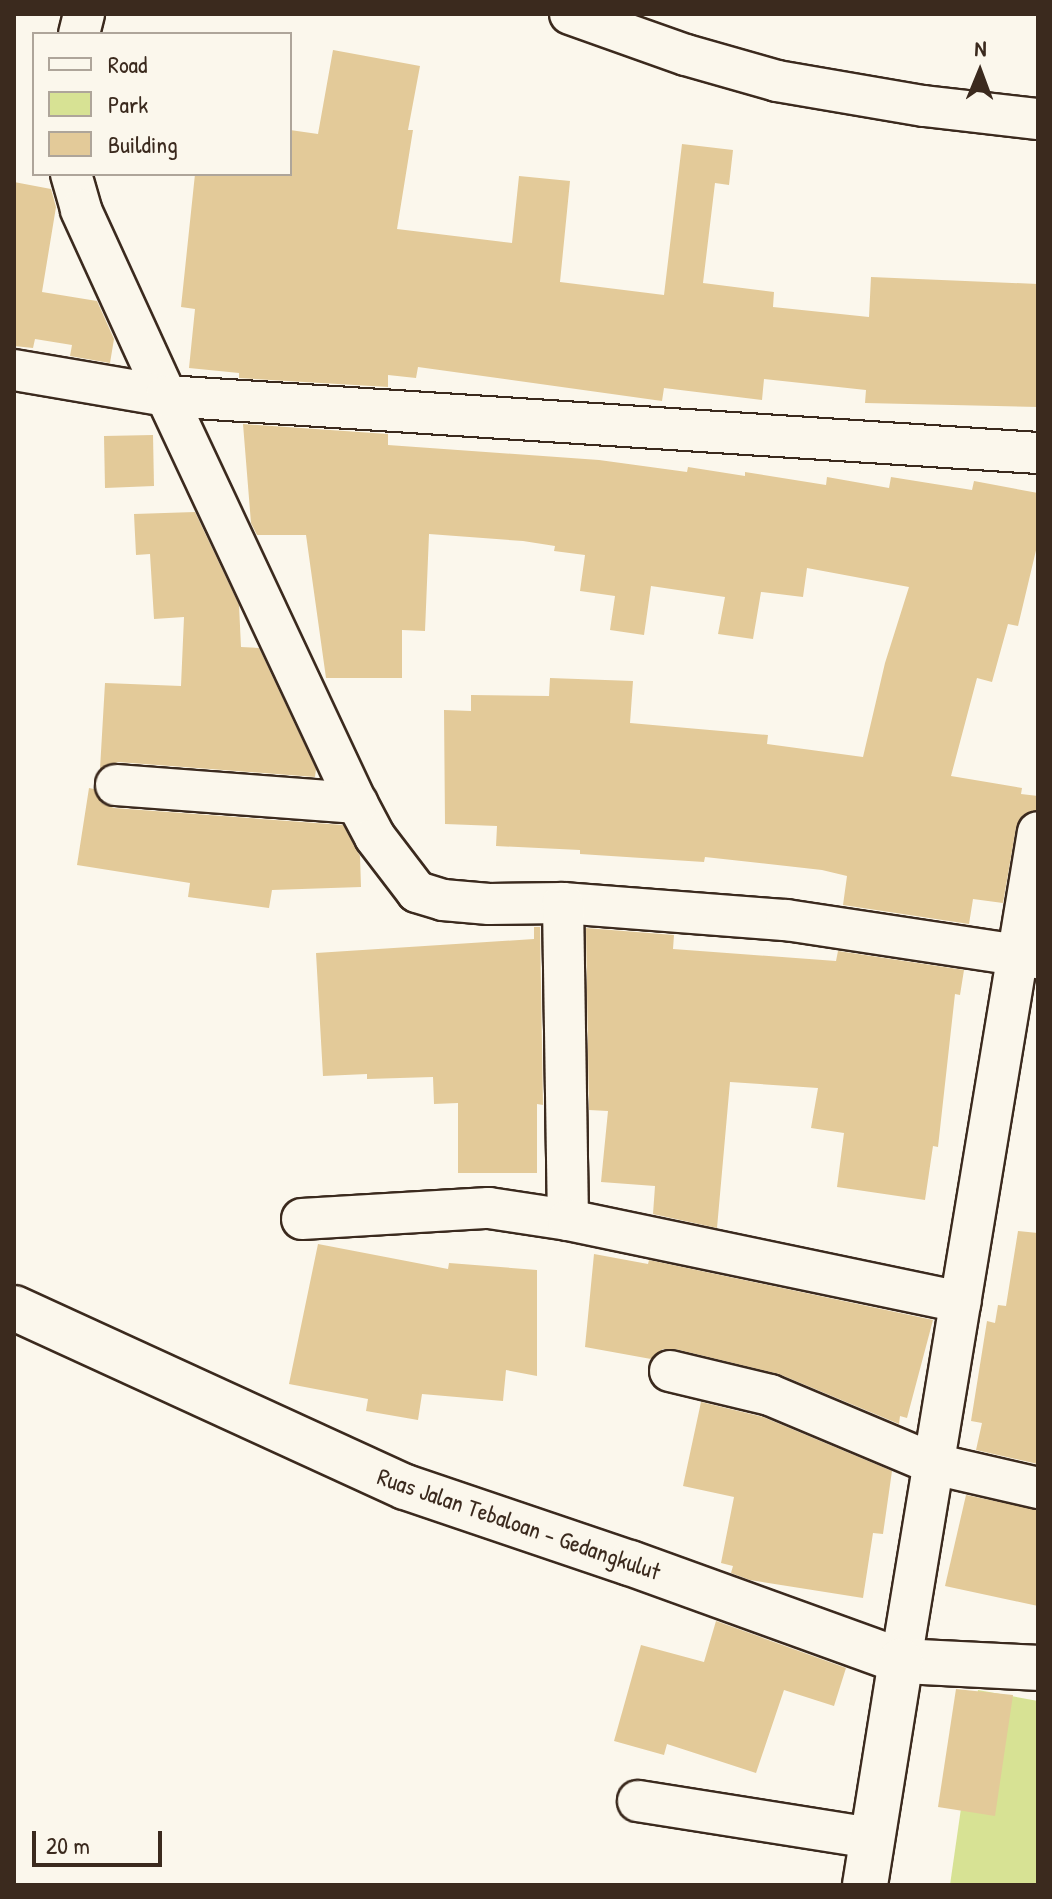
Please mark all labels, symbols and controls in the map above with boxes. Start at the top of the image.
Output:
legend [32,32,292,176]
north arrow [940,32,1020,112]
text: N [974,33,987,63]
text: Road [108,48,147,80]
text: Park [108,88,148,120]
text: Building [108,128,178,160]
street label: Ruas Jalan Tebaloan - Gedangkulut [374,1462,664,1586]
scale bar [36,1815,166,1865]
text: 20 m [46,1829,90,1861]

